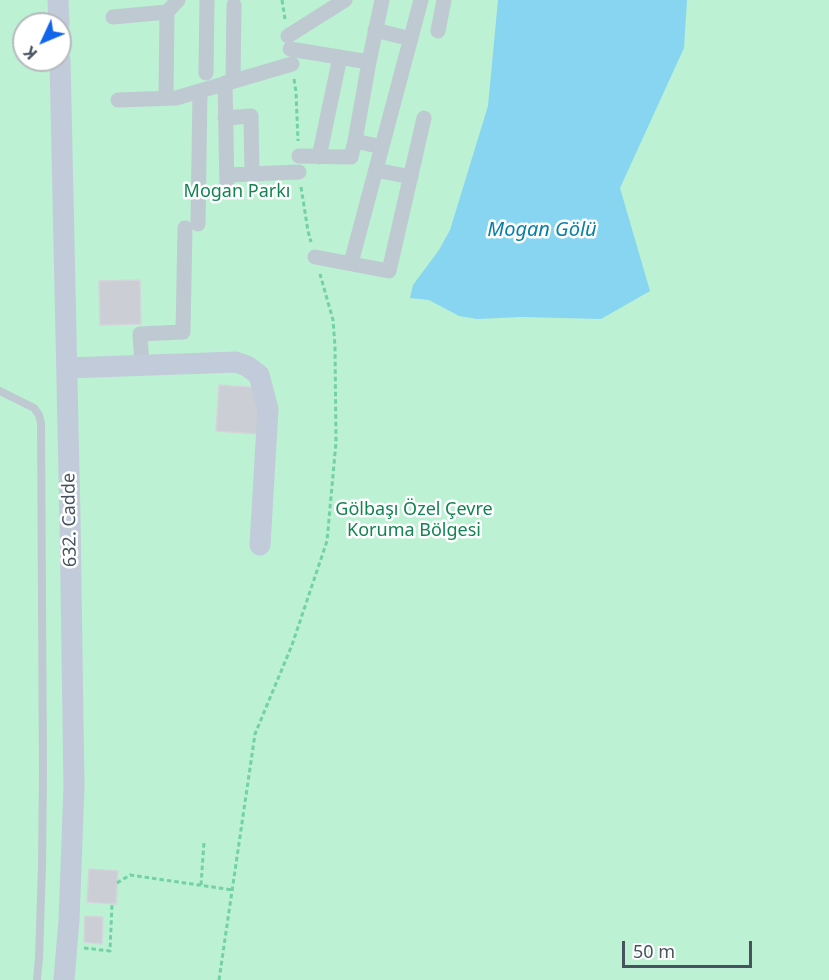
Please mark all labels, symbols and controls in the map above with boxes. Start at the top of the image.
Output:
north arrow [12,12,72,72]
text: K [19,42,42,65]
park label: Mogan Parkı [184,181,290,203]
water label: Mogan Gölü [487,218,597,242]
street label: 632. Cadde [58,473,82,567]
park label: Gölbaşı Özel Çevre Koruma Bölgesi [335,499,493,542]
scale bar [625,929,756,967]
text: 50 m [633,939,675,963]

